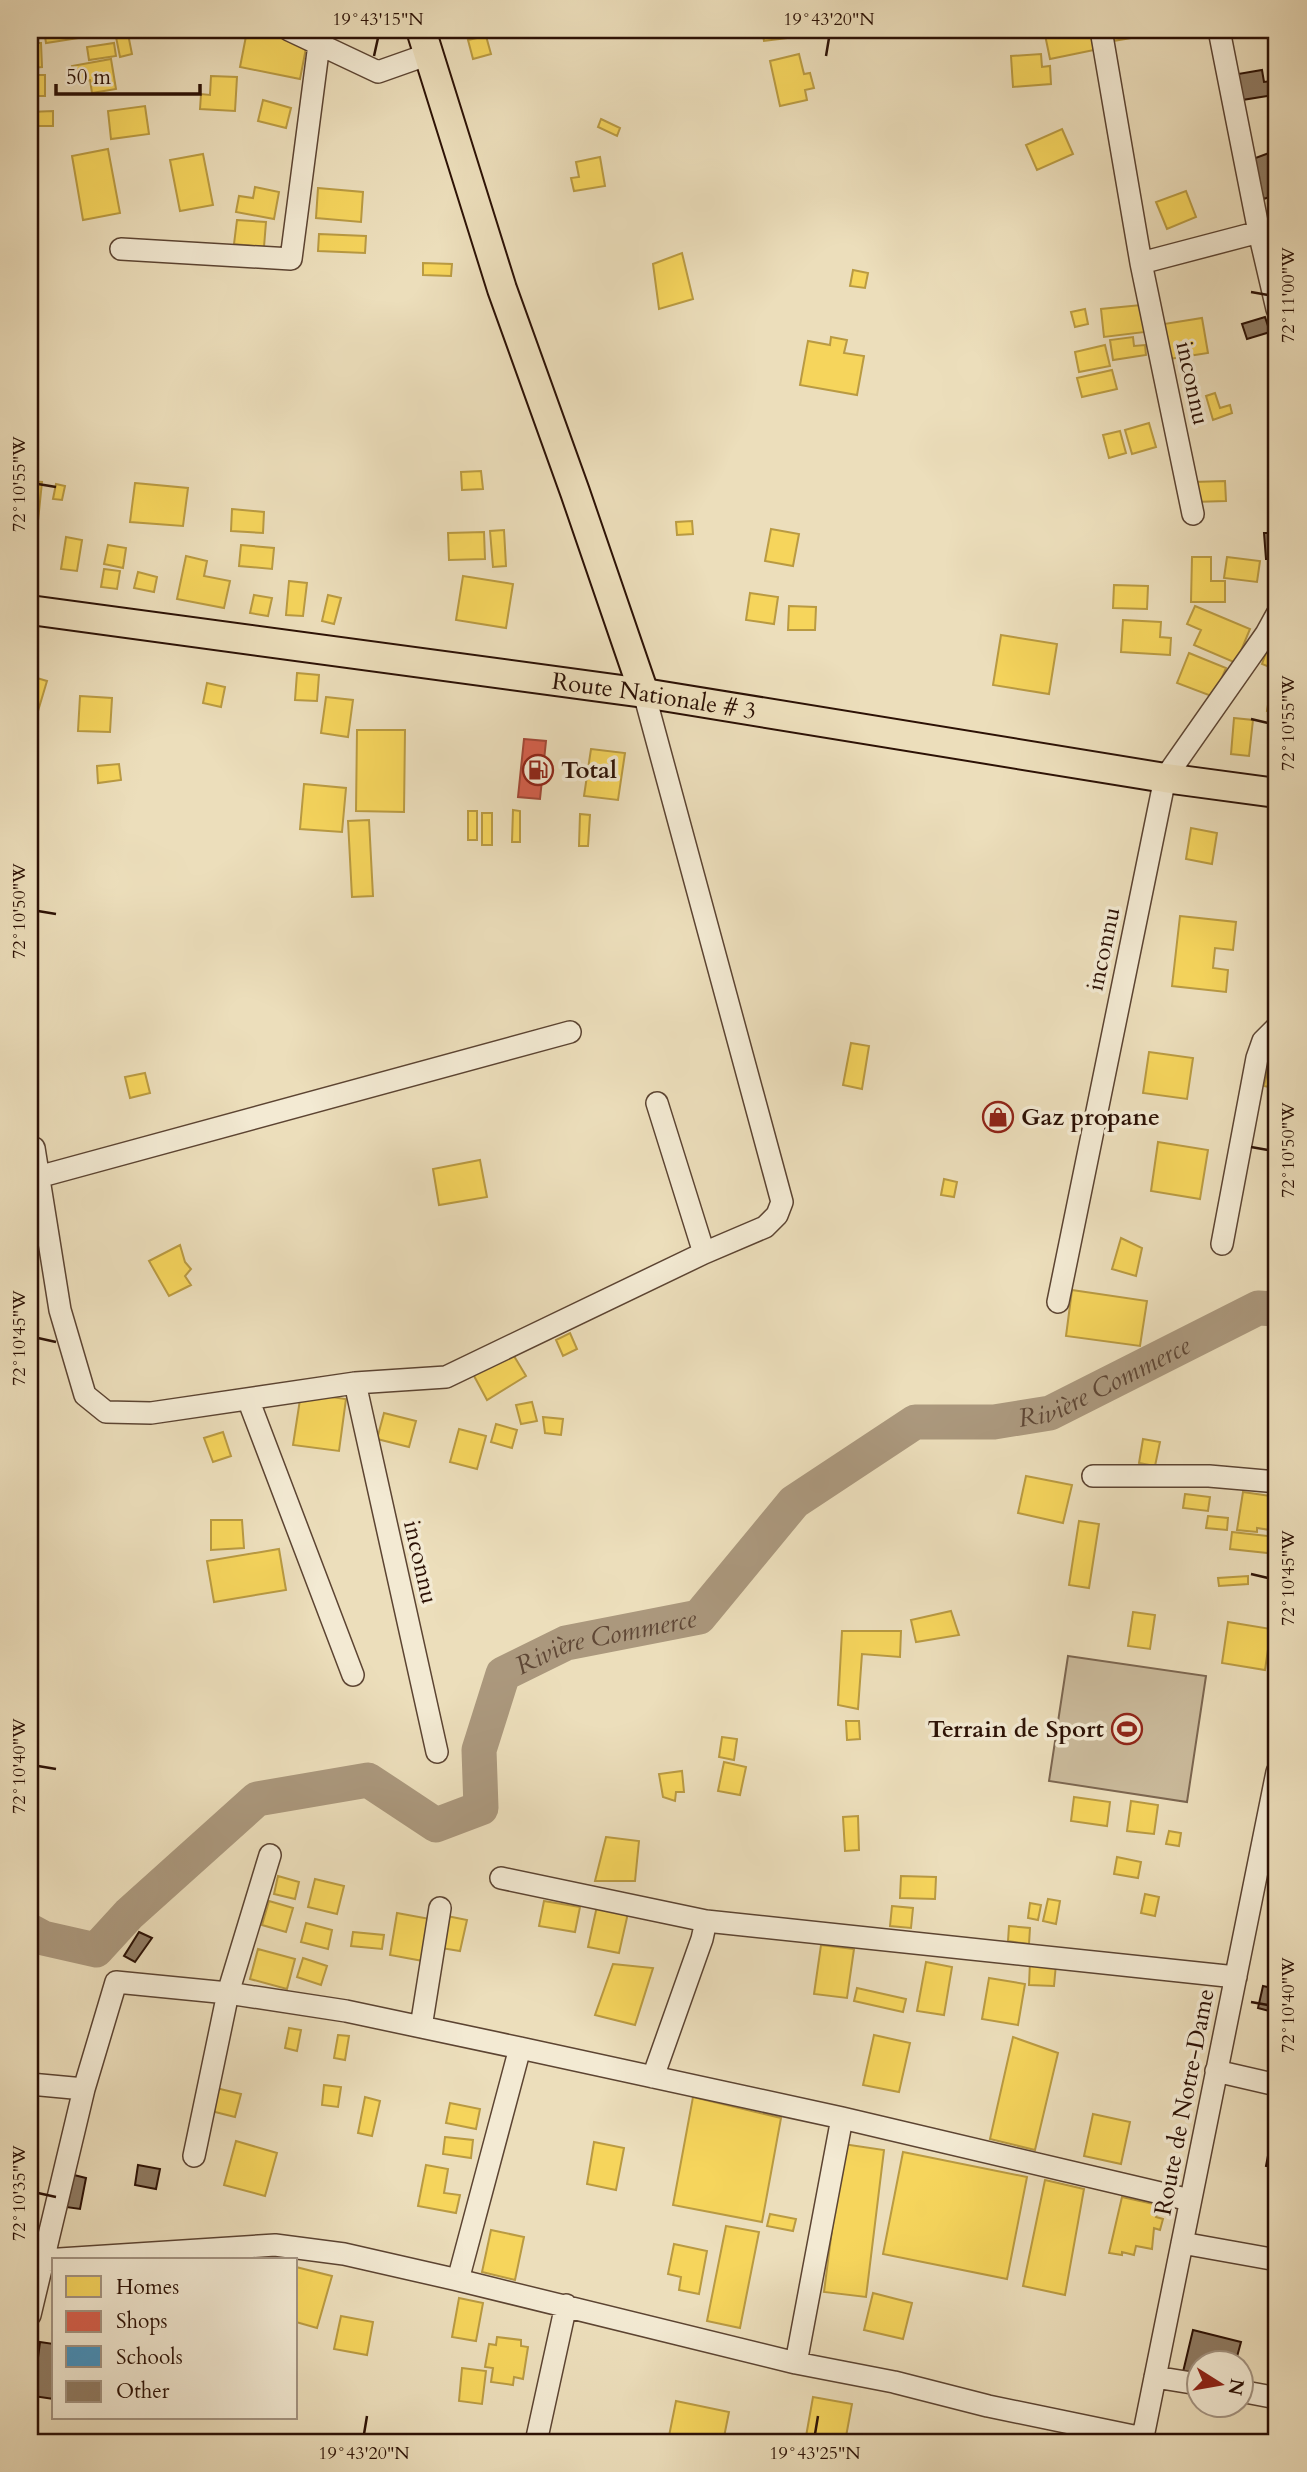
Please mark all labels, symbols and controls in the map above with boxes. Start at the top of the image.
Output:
text: 19°43'15"N [332,7,424,32]
text: 19°43'20"N [783,7,875,32]
scale bar [56,52,200,96]
text: 50 m [66,63,111,92]
text: 72°11'00"W [1276,247,1301,343]
street label: inconnu [1168,338,1217,428]
text: 72°10'55"W [7,436,32,532]
street label: Route Nationale # 3 [550,665,759,728]
text: 72°10'55"W [1276,675,1301,771]
fuel station icon: Total [521,753,555,787]
place label: Total [561,754,617,787]
text: 72°10'50"W [7,863,32,959]
street label: inconnu [1079,904,1128,994]
shop icon: Gaz propane [981,1100,1015,1134]
place label: Gaz propane [1021,1101,1160,1134]
text: 72°10'50"W [1276,1102,1301,1198]
text: 72°10'45"W [7,1290,32,1386]
water label: Rivière Commerce [1016,1328,1197,1436]
street label: inconnu [395,1517,446,1607]
text: 72°10'45"W [1276,1530,1301,1626]
water label: Rivière Commerce [509,1601,700,1683]
sports icon: Terrain de Sport [1110,1712,1144,1746]
place label: Terrain de Sport [928,1713,1105,1746]
text: 72°10'40"W [7,1718,32,1814]
text: 72°10'40"W [1276,1957,1301,2053]
street label: Route de Notre-Dame [1146,1986,1223,2218]
text: 72°10'35"W [7,2145,32,2241]
legend [52,2258,298,2420]
text: Homes [116,2273,179,2302]
text: Shops [116,2307,168,2336]
text: Schools [116,2343,183,2372]
north arrow [1184,2350,1254,2420]
text: N [1221,2376,1250,2398]
text: Other [116,2377,170,2406]
text: 19°43'20"N [318,2441,410,2466]
text: 19°43'25"N [769,2441,861,2466]

